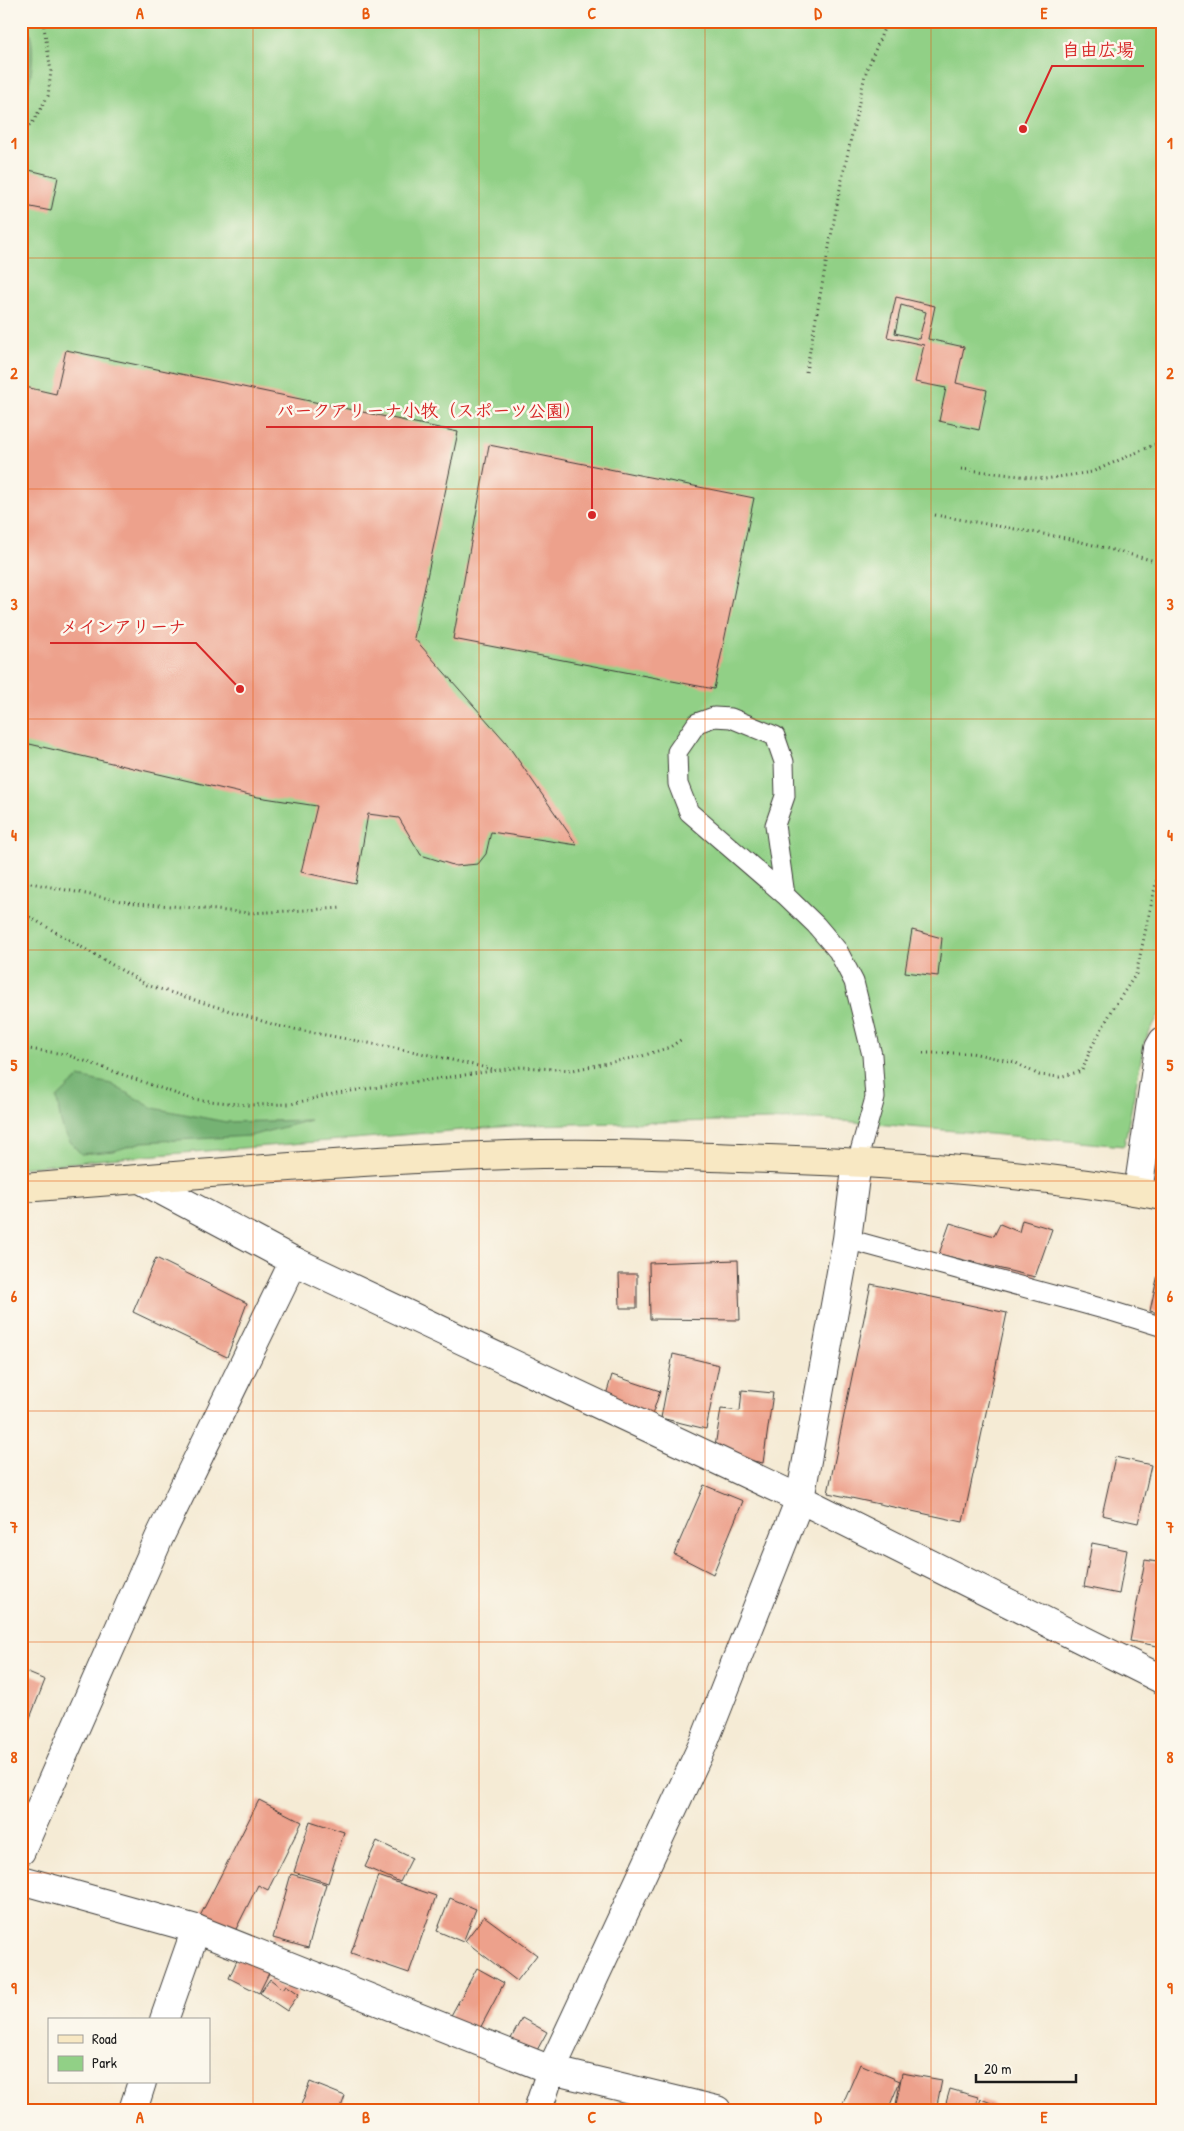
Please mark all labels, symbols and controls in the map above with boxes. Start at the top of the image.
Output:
text: A [136,2,144,24]
text: B [362,2,370,24]
text: C [588,2,597,24]
text: D [814,2,822,24]
text: E [1040,2,1048,24]
callout: 自由広場 [1052,33,1144,66]
text: 自由広場 [1062,37,1134,62]
text: 1 [11,132,17,154]
text: 1 [1167,132,1173,154]
text: 2 [10,362,18,384]
text: 2 [1166,362,1174,384]
callout: パークアリーナ小牧（スポーツ公園） [266,394,592,427]
text: パークアリーナ小牧（スポーツ公園） [276,398,582,423]
text: 3 [10,593,18,615]
text: 3 [1166,593,1174,615]
callout: メインアリーナ [50,610,196,643]
text: メインアリーナ [60,614,186,639]
text: 4 [11,824,17,846]
text: 4 [1167,824,1173,846]
text: 5 [11,1054,18,1076]
text: 5 [1167,1054,1174,1076]
text: 6 [11,1285,18,1307]
text: 6 [1167,1285,1174,1307]
text: 7 [9,1516,18,1538]
text: 7 [1165,1516,1174,1538]
text: 8 [11,1746,18,1768]
text: 8 [1167,1746,1174,1768]
text: 9 [11,1977,17,1999]
text: 9 [1167,1977,1173,1999]
legend [48,2018,210,2084]
text: Road [92,2028,117,2049]
scale bar [976,2051,1076,2083]
text: Park [92,2052,117,2073]
text: 20 m [984,2058,1011,2079]
text: A [136,2106,144,2128]
text: B [362,2106,370,2128]
text: C [588,2106,597,2128]
text: D [814,2106,822,2128]
text: E [1040,2106,1048,2128]

